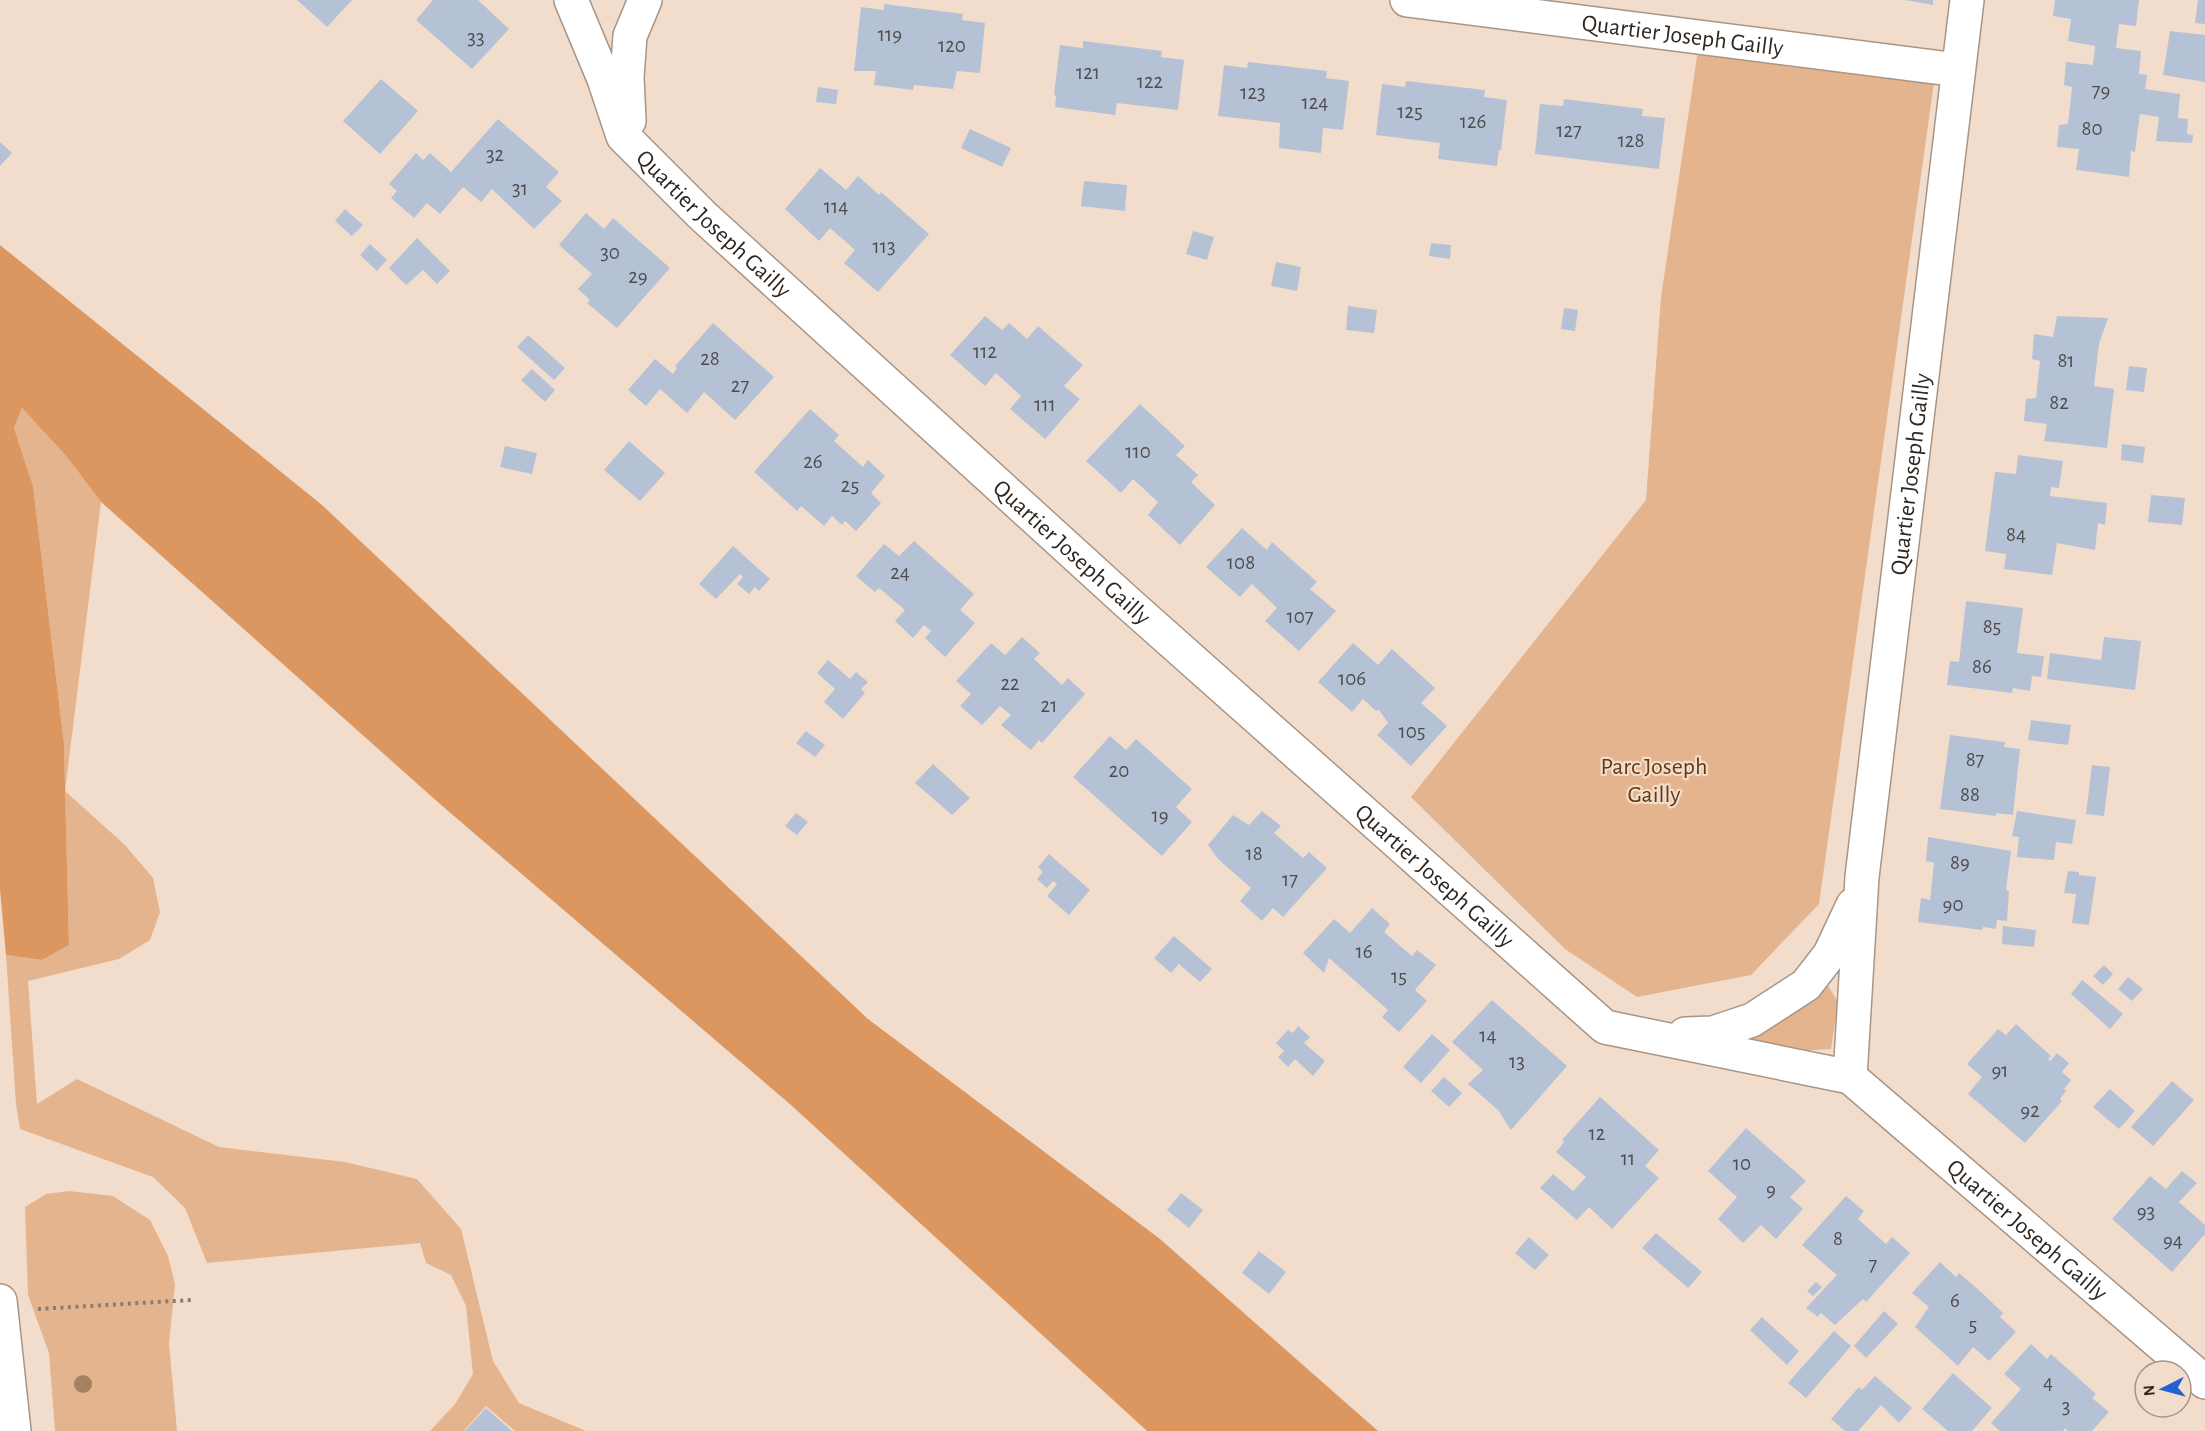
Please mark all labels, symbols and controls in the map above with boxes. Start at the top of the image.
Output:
street label: Quartier Joseph Gailly [1580,11,1785,61]
house number: 119 [878,24,902,45]
house number: 33 [467,27,485,48]
house number: 120 [938,35,966,56]
house number: 121 [1076,62,1100,83]
house number: 122 [1137,71,1163,92]
house number: 79 [2092,80,2110,101]
house number: 123 [1240,82,1266,103]
house number: 124 [1302,92,1328,113]
house number: 125 [1397,101,1423,122]
house number: 126 [1460,111,1486,132]
house number: 80 [2081,118,2103,139]
house number: 127 [1556,120,1582,141]
house number: 128 [1618,130,1644,151]
house number: 32 [486,144,504,165]
street label: Quartier Joseph Gailly [631,146,795,303]
house number: 31 [512,178,528,199]
house number: 114 [824,196,848,217]
house number: 113 [872,236,896,257]
house number: 30 [600,242,620,263]
house number: 29 [628,266,648,287]
house number: 112 [973,341,997,362]
house number: 28 [700,348,720,369]
house number: 81 [2057,350,2075,371]
street label: Quartier Joseph Gailly [1887,372,1935,577]
house number: 27 [731,375,749,396]
house number: 82 [2049,392,2069,413]
house number: 111 [1034,394,1056,415]
house number: 110 [1125,441,1151,462]
house number: 26 [803,451,823,472]
house number: 25 [841,475,859,496]
street label: Quartier Joseph Gailly [988,476,1155,630]
house number: 84 [2006,524,2026,545]
house number: 108 [1227,552,1255,573]
house number: 24 [890,562,910,583]
house number: 107 [1286,606,1314,627]
house number: 85 [1983,616,2001,637]
house number: 86 [1972,656,1992,677]
house number: 106 [1338,668,1366,689]
house number: 22 [1000,673,1020,694]
house number: 21 [1041,695,1057,716]
house number: 105 [1398,721,1426,742]
house number: 87 [1966,749,1985,770]
park label: Parc Joseph Gailly [1600,755,1708,807]
house number: 20 [1109,760,1129,781]
house number: 88 [1960,784,1980,805]
street label: Quartier Joseph Gailly [1350,800,1518,953]
house number: 19 [1151,805,1169,826]
house number: 18 [1245,843,1263,864]
house number: 89 [1950,852,1970,873]
house number: 17 [1282,869,1298,890]
house number: 90 [1943,894,1963,915]
house number: 16 [1355,941,1373,962]
house number: 15 [1391,966,1407,987]
house number: 14 [1479,1025,1497,1046]
house number: 13 [1509,1051,1525,1072]
house number: 91 [1991,1060,2009,1081]
house number: 92 [2020,1100,2040,1121]
house number: 12 [1589,1123,1605,1144]
house number: 11 [1621,1148,1635,1169]
house number: 10 [1733,1153,1751,1174]
street label: Quartier Joseph Gailly [1942,1155,2112,1306]
house number: 9 [1766,1179,1776,1200]
house number: 93 [2137,1201,2155,1222]
house number: 8 [1833,1228,1843,1249]
house number: 94 [2163,1230,2183,1251]
house number: 7 [1869,1254,1878,1275]
house number: 6 [1950,1290,1960,1311]
house number: 5 [1969,1314,1977,1335]
north arrow [2133,1359,2193,1419]
house number: 4 [2043,1372,2053,1393]
text: N [2141,1384,2158,1397]
house number: 3 [2062,1396,2070,1417]

